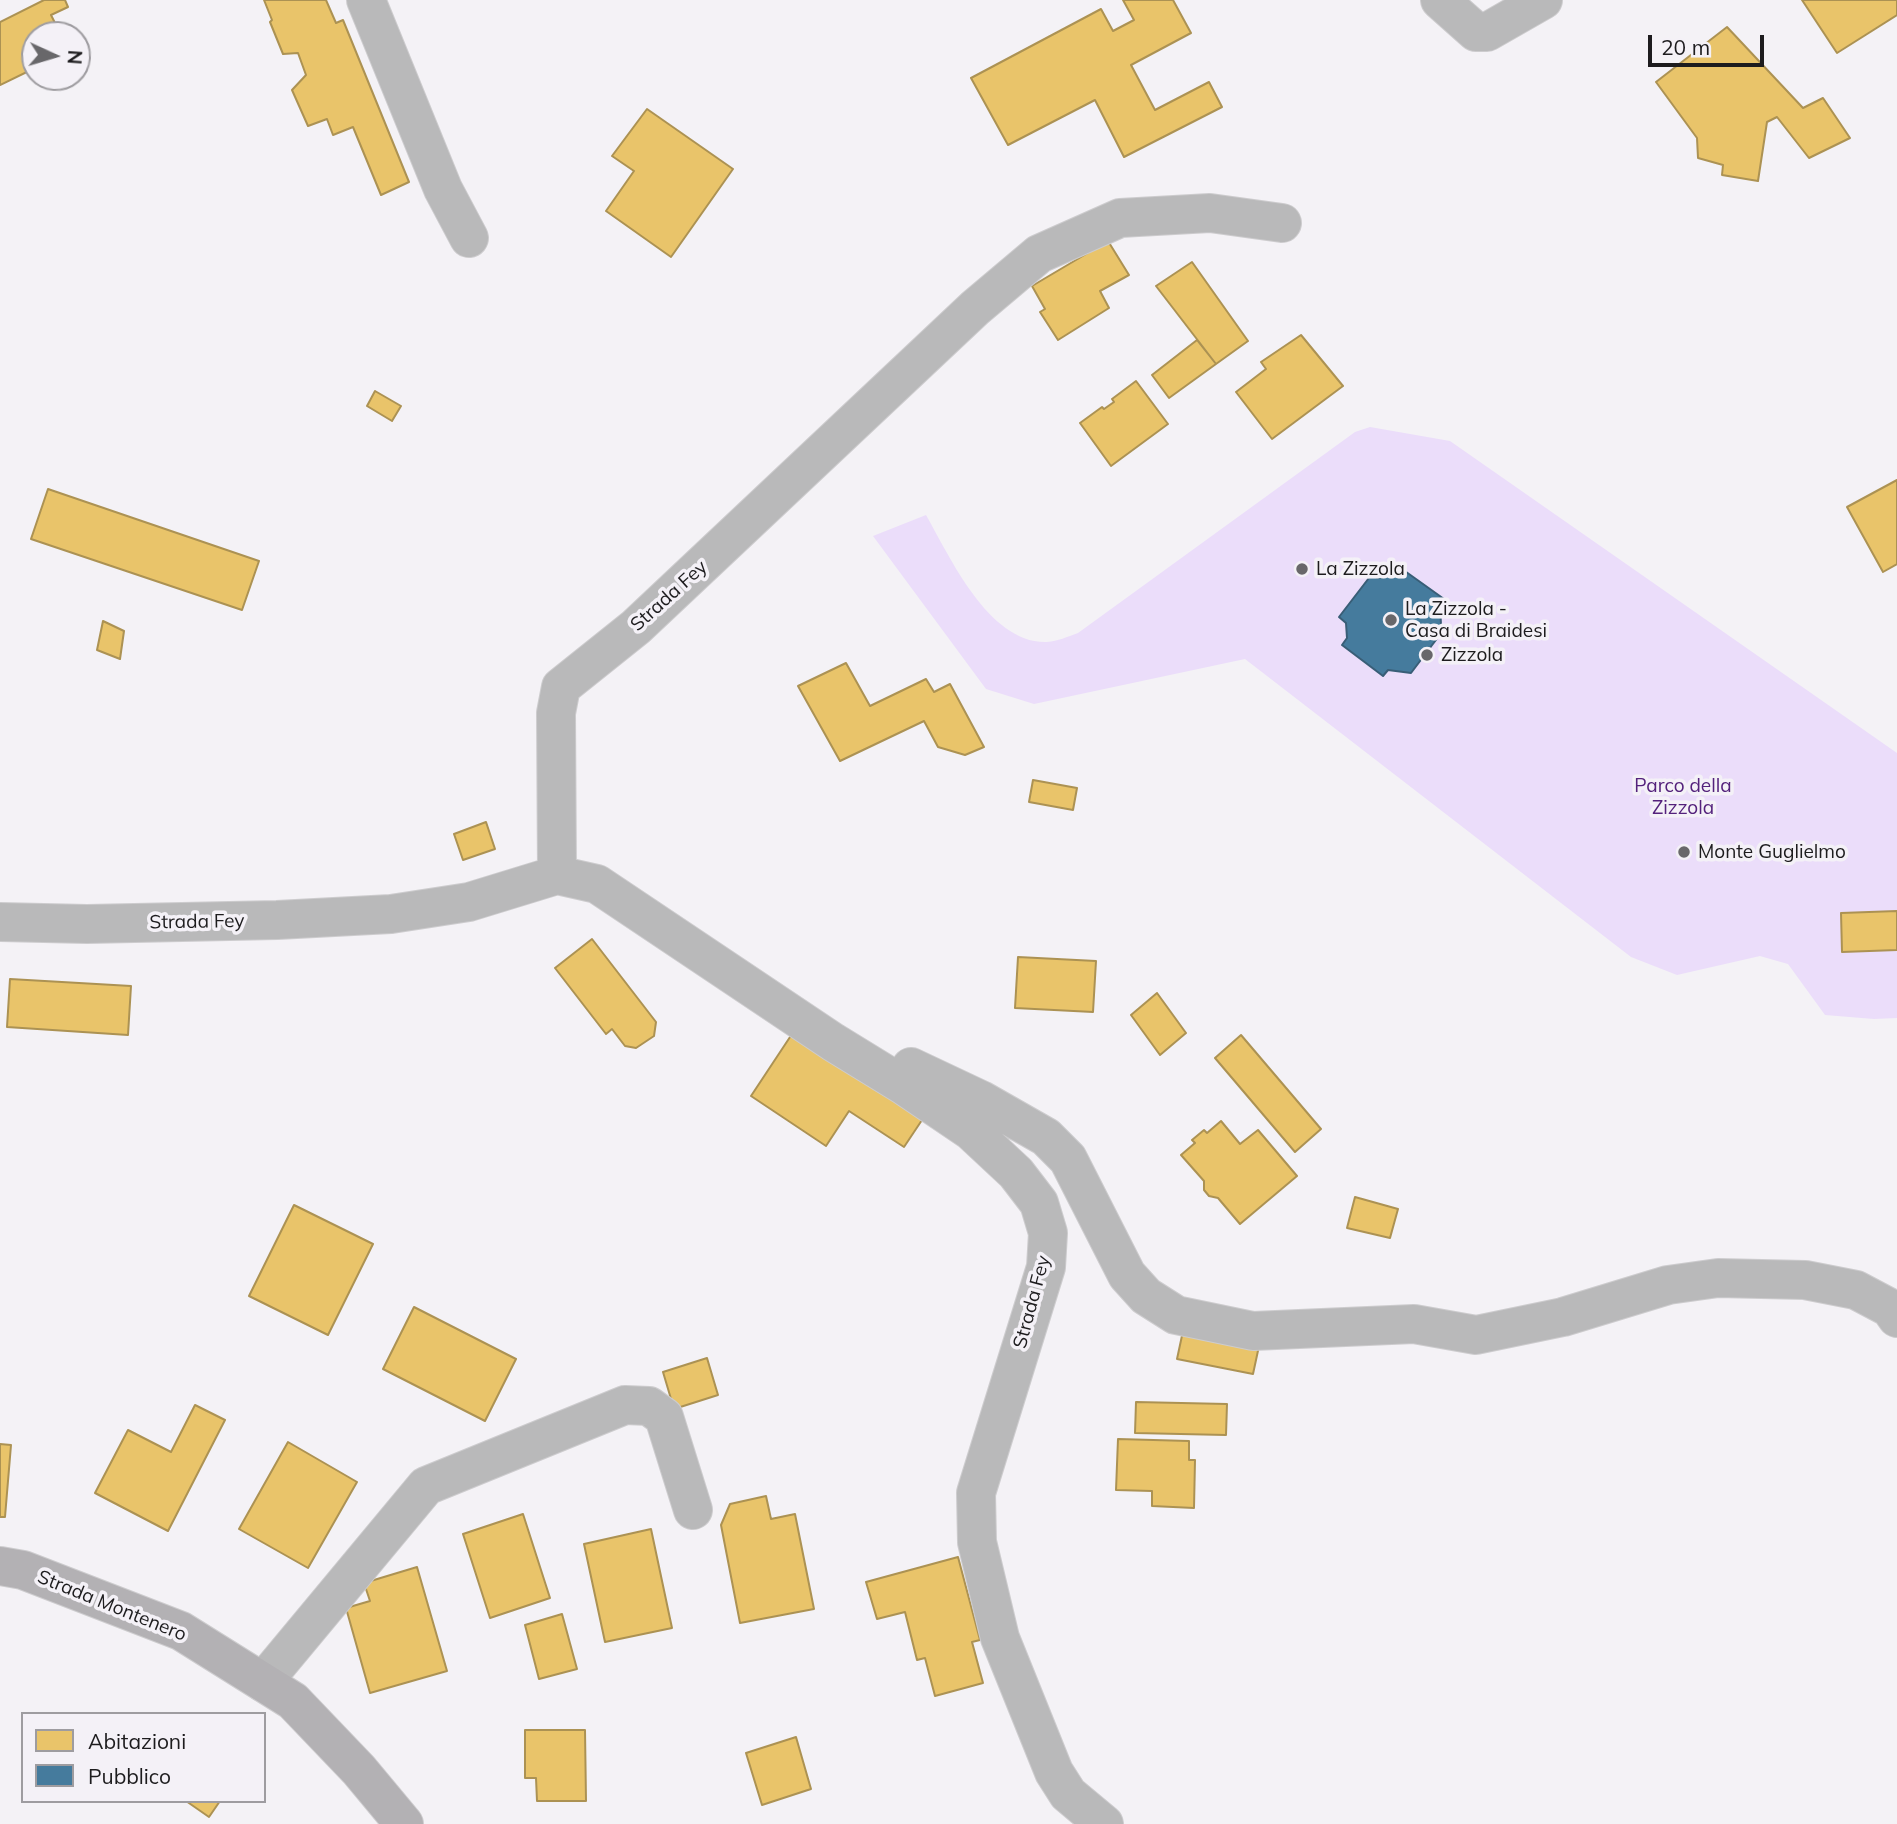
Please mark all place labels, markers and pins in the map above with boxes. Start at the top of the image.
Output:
place label: La Zizzola [1316,558,1405,580]
marker: La Zizzola [1294,561,1310,577]
place label: La Zizzola - Casa di Braidesi [1405,598,1547,642]
marker: La Zizzola - Casa di Braidesi [1383,612,1399,628]
place label: Zizzola [1441,644,1503,666]
marker: Zizzola [1419,647,1435,663]
place label: Monte Guglielmo [1698,841,1846,863]
marker: Monte Guglielmo [1676,844,1692,860]

